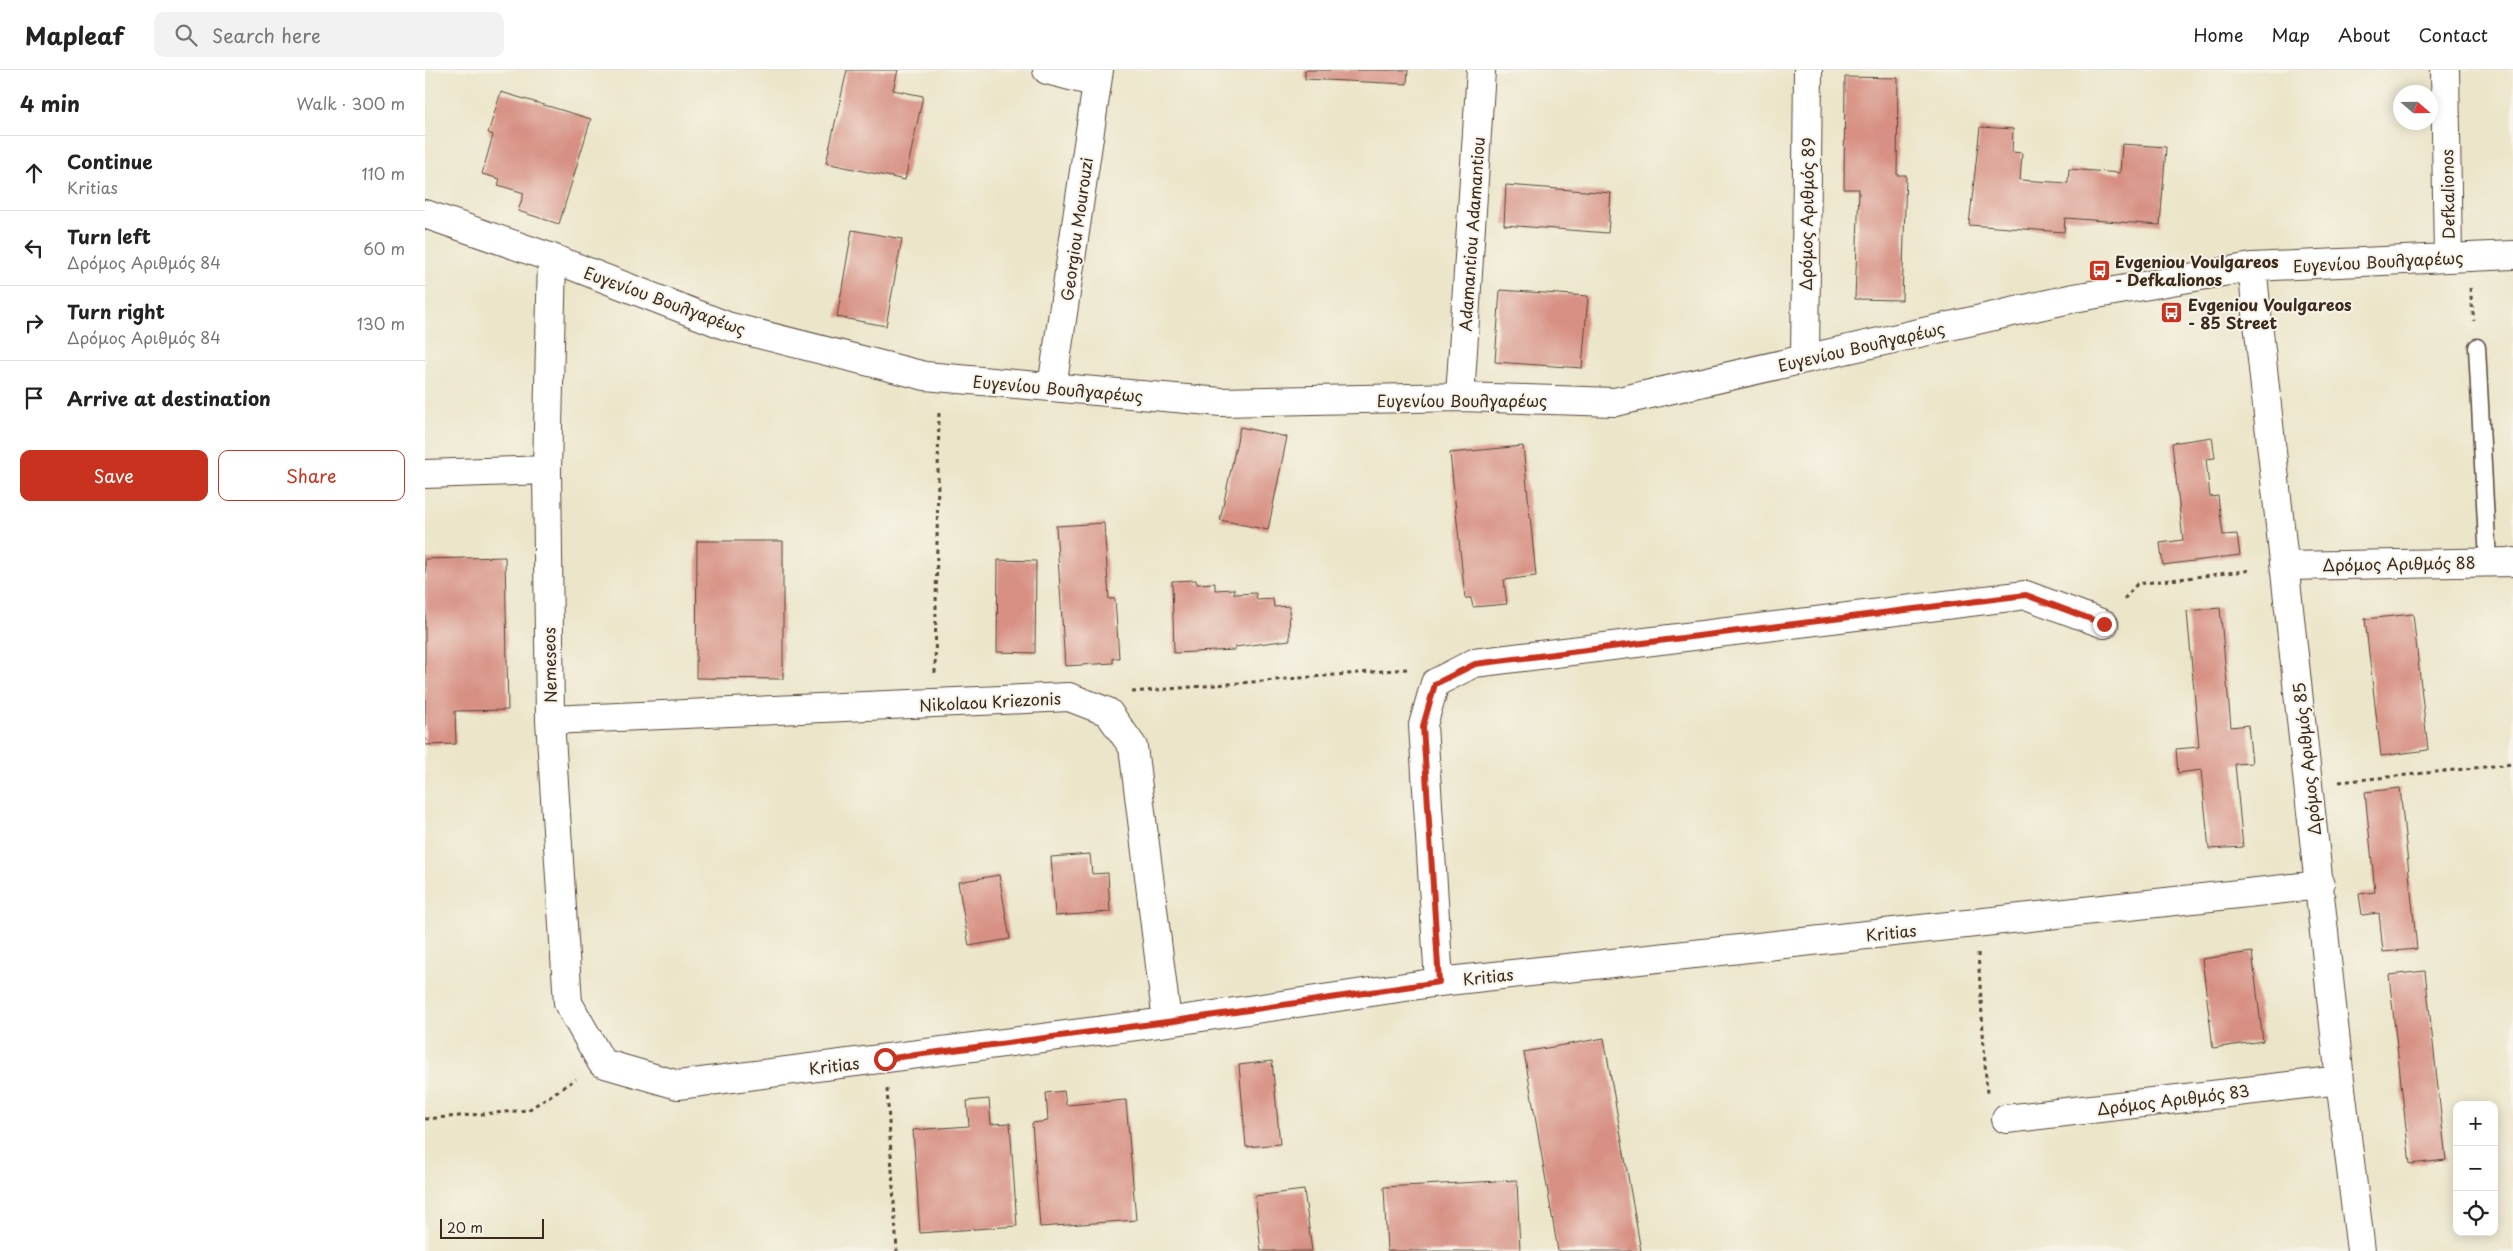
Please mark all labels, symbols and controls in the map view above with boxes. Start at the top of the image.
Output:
search box [154,12,504,57]
text: Mapleaf [25,17,124,53]
icon: search [172,21,200,49]
text: Search here [212,21,321,49]
text: Home [2193,21,2243,48]
text: Map [2271,21,2310,48]
text: About [2338,21,2390,48]
text: Contact [2418,21,2488,48]
north arrow [2393,85,2438,130]
text: 4 min [20,87,80,119]
text: Walk · 300 m [296,91,405,115]
street label: Adamantiou Adamantiou [1452,136,1490,332]
street label: Δρόμος Αριθμός 89 [1793,137,1819,291]
text: Continue [67,147,153,175]
street label: Defkalionos [2434,149,2460,239]
street label: Georgiou Mourouzi [1054,156,1098,302]
icon: ahead [20,159,48,187]
text: 110 m [362,161,405,185]
text: Kritias [67,175,118,199]
text: Turn left [67,222,151,250]
icon: left [20,234,48,262]
text: 60 m [363,236,405,260]
street label: Ευγενίου Βουλγαρέως [2292,245,2464,277]
place label: Evgeniou Voulgareos - Defkalionos [2115,249,2279,291]
text: Δρόμος Αριθμός 84 [67,250,221,274]
bus stop icon: Evgeniou Voulgareos - Defkalionos [2087,258,2111,282]
street label: Ευγενίου Βουλγαρέως [581,260,749,340]
place label: Evgeniou Voulgareos - 85 Street [2188,292,2352,334]
text: Turn right [67,297,165,325]
bus stop icon: Evgeniou Voulgareos - 85 Street [2160,301,2184,325]
icon: right [20,309,48,337]
text: 130 m [357,311,405,335]
street label: Ευγενίου Βουλγαρέως [1775,315,1947,377]
text: Δρόμος Αριθμός 84 [67,325,221,349]
street label: Ευγενίου Βουλγαρέως [972,369,1144,407]
icon: arrive [20,384,48,412]
text: Arrive at destination [67,384,271,412]
street label: Ευγενίου Βουλγαρέως [1377,388,1547,412]
button: Save [20,450,208,501]
button: Share [218,450,405,501]
street label: Δρόμος Αριθμός 88 [2322,550,2476,576]
route end [2093,613,2116,636]
street label: Nemeseos [536,627,562,703]
street label: Δρόμος Αριθμός 85 [2286,681,2326,837]
street label: Nikolaou Kriezonis [918,685,1062,717]
street label: Kritias [1864,917,1918,947]
street label: Kritias [1461,961,1515,991]
route start [874,1048,897,1071]
street label: Kritias [807,1050,861,1080]
street label: Δρόμος Αριθμός 83 [2095,1078,2251,1120]
map controls [2453,1101,2498,1236]
button: + [2453,1101,2498,1146]
button: − [2453,1146,2498,1191]
button: locate [2453,1191,2498,1236]
scale bar [440,1216,544,1239]
text: 20 m [447,1217,483,1238]

